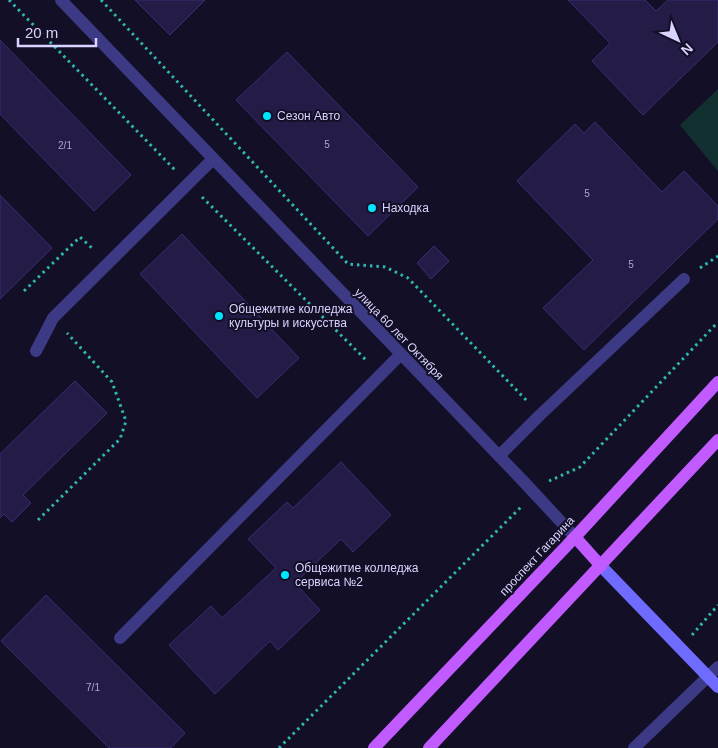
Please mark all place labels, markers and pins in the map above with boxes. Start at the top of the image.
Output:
place label: Сезон Авто [277,109,341,123]
marker: Сезон Авто [261,110,273,122]
place label: Находка [382,201,429,215]
marker: Находка [366,202,378,214]
place label: Общежитие колледжа культуры и искусства [229,302,353,330]
marker: Общежитие колледжа культуры и искусства [213,310,225,322]
place label: Общежитие колледжа сервиса №2 [295,561,419,589]
marker: Общежитие колледжа сервиса №2 [279,569,291,581]

